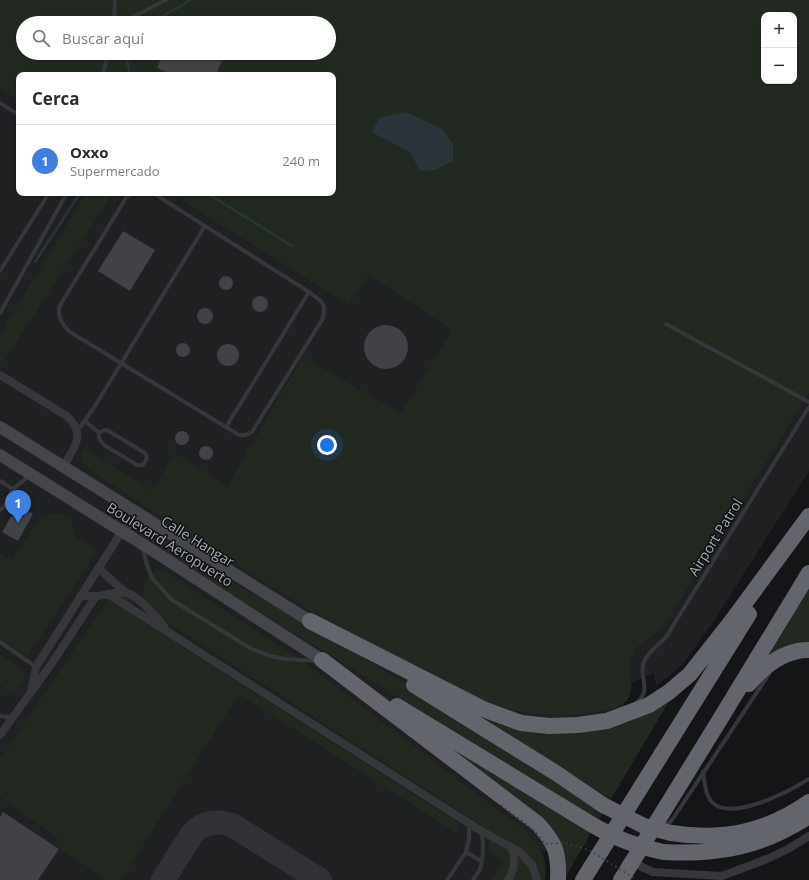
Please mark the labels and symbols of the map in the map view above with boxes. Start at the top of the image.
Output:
your location [317,435,337,455]
pin: 1 [5,490,31,523]
street label: Airport Patrol [684,495,746,579]
street label: Boulevard Aeropuerto [103,497,237,591]
street label: Calle Hangar [158,511,238,571]

